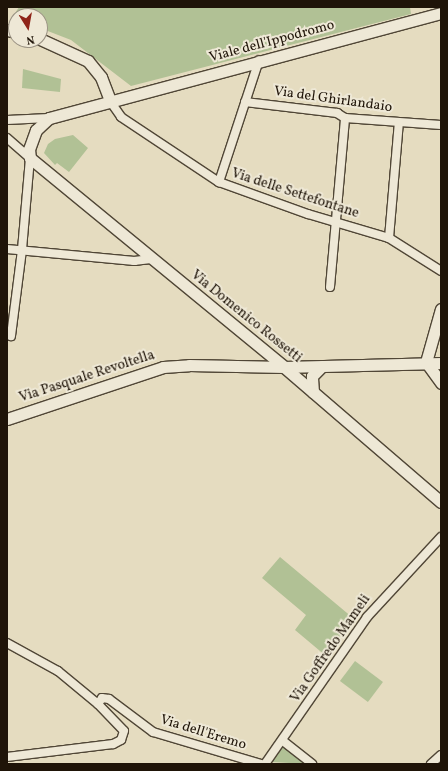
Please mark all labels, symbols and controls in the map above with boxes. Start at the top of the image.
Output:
north arrow [8,8,48,48]
street label: Viale dell'Ippodromo [208,17,336,67]
text: N [25,31,36,47]
street label: Via del Ghirlandaio [273,83,393,117]
street label: Via delle Settefontane [229,165,361,223]
street label: Via Domenico Rossetti [187,267,305,367]
street label: Via Pasquale Revoltella [17,347,157,407]
street label: Via Goffredo Mameli [287,592,375,706]
street label: Via dell'Eremo [158,712,248,754]

